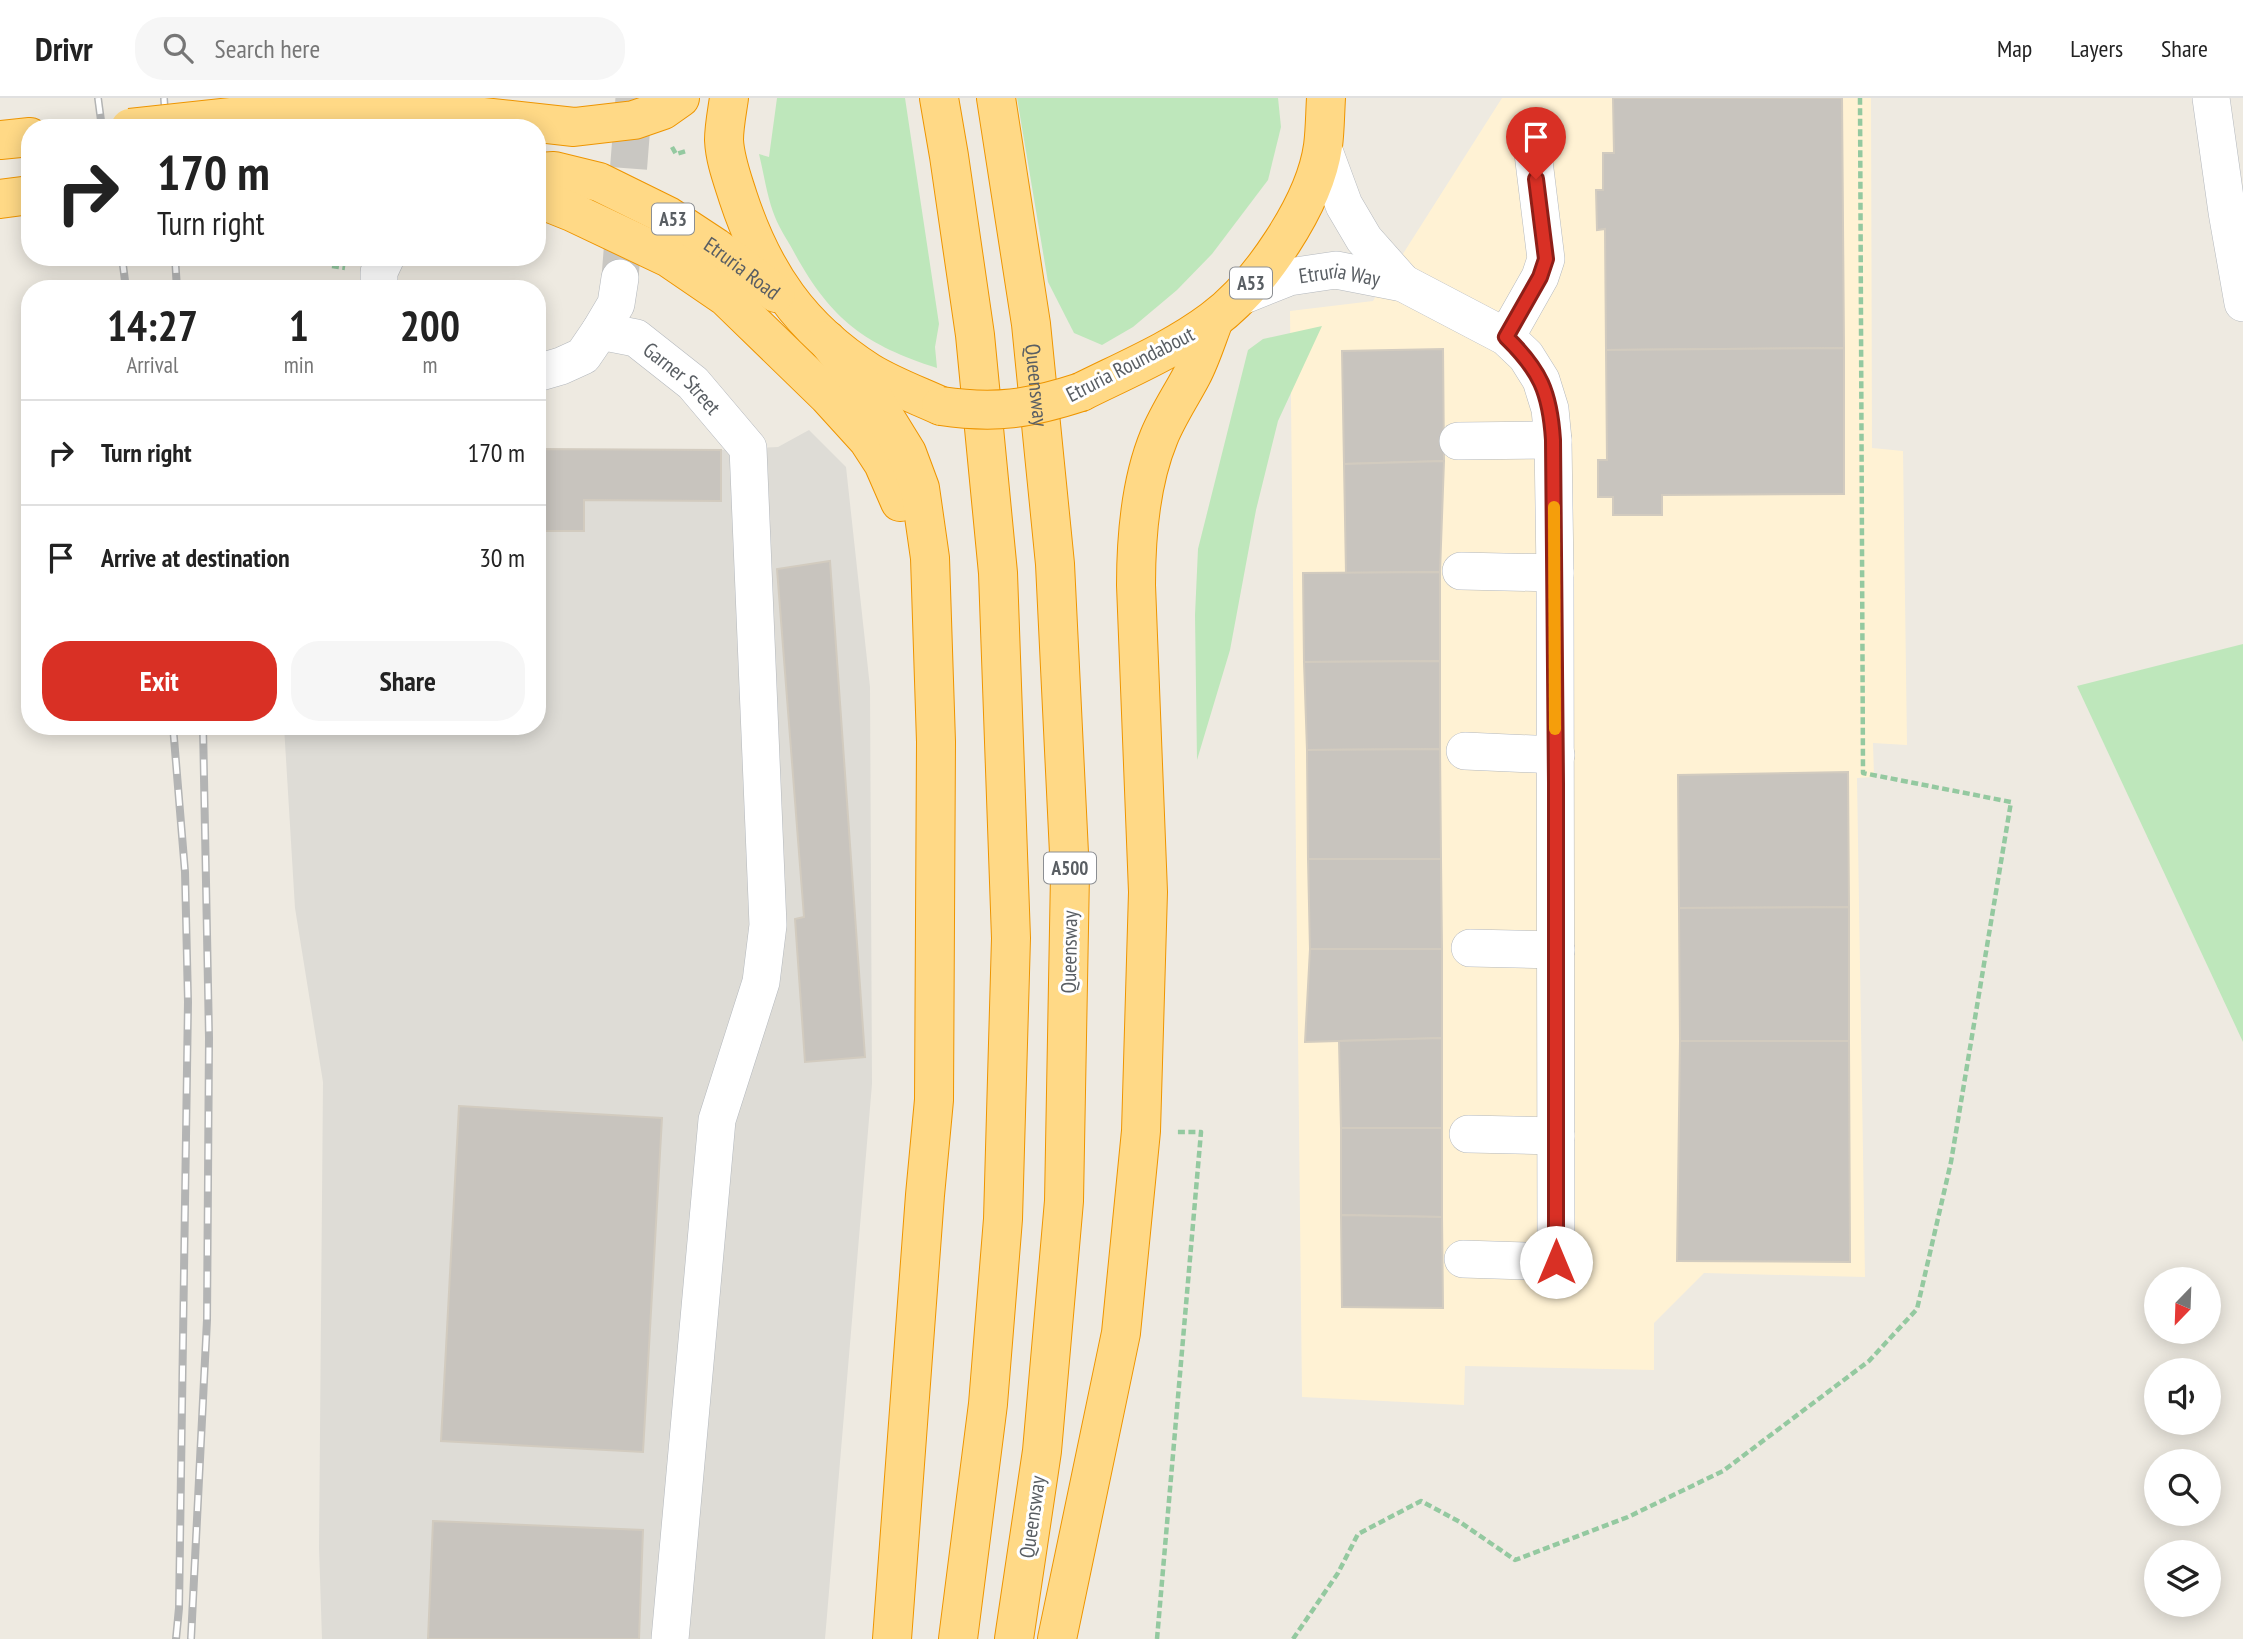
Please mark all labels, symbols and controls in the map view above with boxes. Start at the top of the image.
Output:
search box [135,17,625,80]
text: Drivr [35,27,93,70]
icon: search [159,29,197,67]
text: Search here [215,32,320,65]
text: Map [1997,33,2032,64]
text: Layers [2070,33,2123,64]
text: Share [2161,33,2208,64]
pin [1506,107,1566,179]
icon: arrive [1517,118,1555,156]
text: 170 m [157,140,270,204]
icon: right [42,147,133,238]
text: Turn right [157,202,265,244]
road number: A53 [652,203,694,234]
street label: Etruria Road [699,230,786,305]
street label: Etruria Way [1297,256,1383,292]
road number: A53 [1230,267,1272,298]
text: 14:27 [107,298,198,353]
text: 1 [289,298,309,353]
text: 200 [400,298,460,353]
street label: Etruria Roundabout [1061,320,1199,408]
street label: Garner Street [638,336,727,420]
street label: Queensway [1020,342,1055,428]
text: Arrival [126,350,178,379]
text: min [284,350,314,379]
text: m [422,350,437,379]
icon: right [42,434,80,472]
text: Turn right [101,436,192,469]
text: 170 m [467,436,525,469]
icon: arrive [42,539,80,577]
text: Arrive at destination [101,541,290,574]
text: 30 m [479,541,525,574]
button: Exit [42,641,277,721]
button: Share [291,641,525,721]
road number: A500 [1044,852,1096,884]
street label: Queensway [1055,910,1083,994]
position arrow [1519,1225,1593,1299]
north arrow [2144,1267,2221,1344]
map controls [2144,1267,2221,1617]
button: sound [2144,1358,2221,1435]
button: search [2144,1449,2221,1526]
street label: Queensway [1013,1474,1051,1560]
button: layers [2144,1540,2221,1617]

